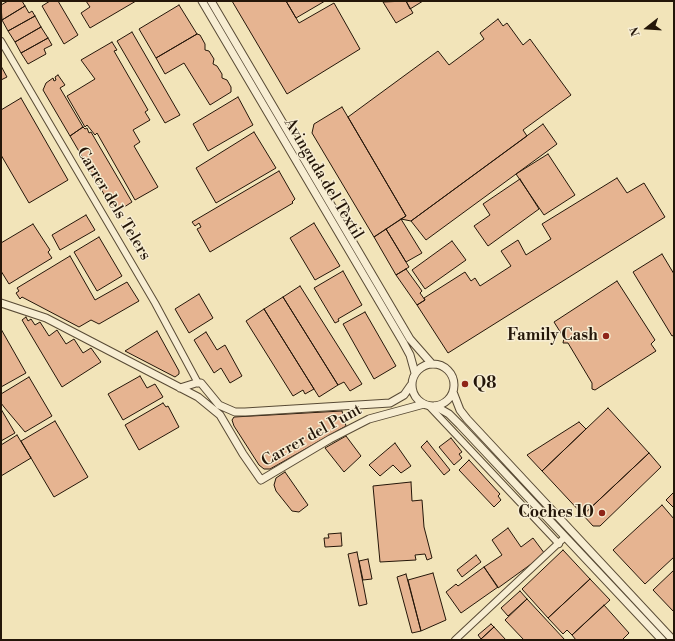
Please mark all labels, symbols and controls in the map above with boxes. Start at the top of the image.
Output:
north arrow [627,8,667,48]
text: N [628,25,643,38]
street label: Avinguda del Tèxtil [279,115,367,243]
street label: Carrer dels Telers [72,144,154,264]
place label: Family Cash [507,326,598,346]
marker: Family Cash [601,331,611,341]
place label: Q8 [473,374,496,394]
marker: Q8 [460,379,470,389]
street label: Carrer del Punt [258,400,366,472]
place label: Coches 10 [518,503,594,523]
marker: Coches 10 [597,508,607,518]

